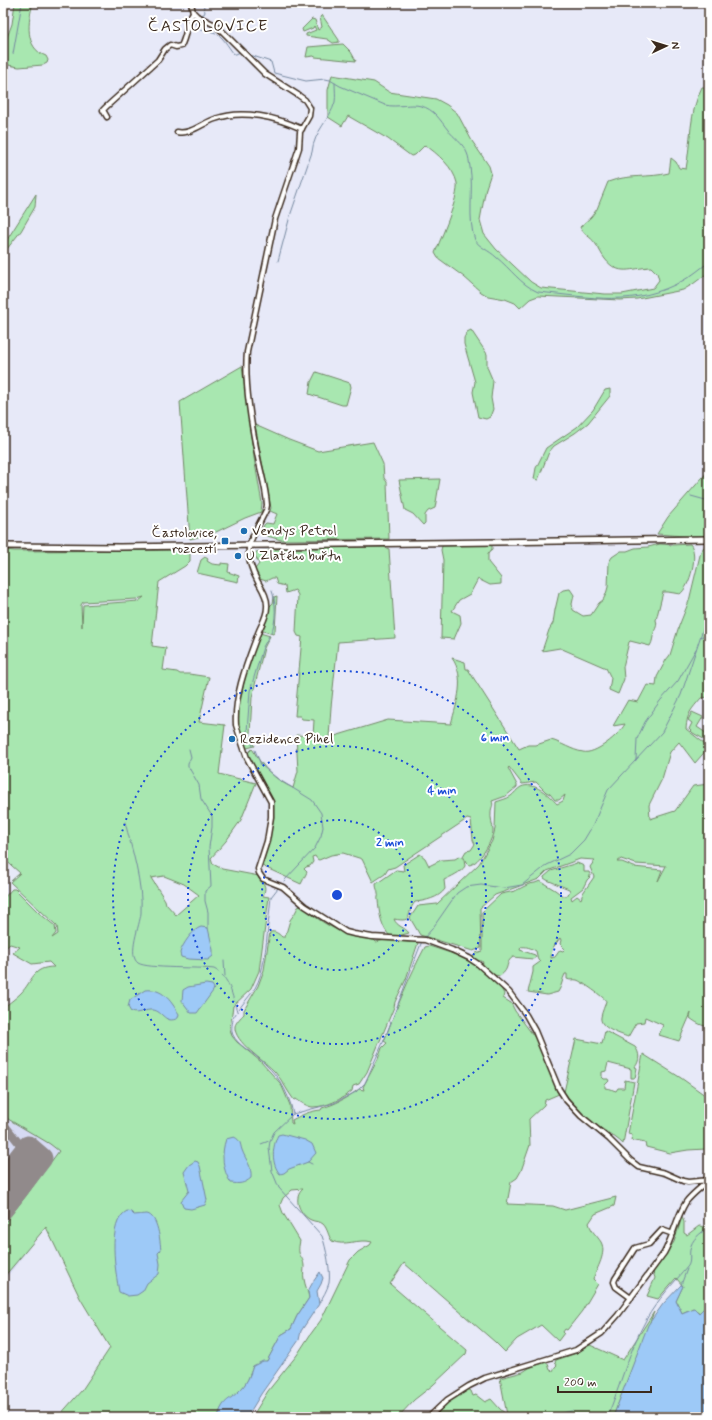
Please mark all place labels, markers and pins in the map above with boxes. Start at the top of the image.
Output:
place label: Vendys Petrol [252,522,337,540]
place label: Častolovice, rozcestí [151,524,217,558]
marker: Vendys Petrol [239,526,249,536]
marker: Častolovice, rozcestí [220,536,230,546]
place label: U Zlatého buřtu [246,547,341,565]
marker: U Zlatého buřtu [233,551,243,561]
place label: Rezidence Pihel [240,730,333,748]
marker: Rezidence Pihel [227,734,237,744]
centre of rings [330,888,344,902]

